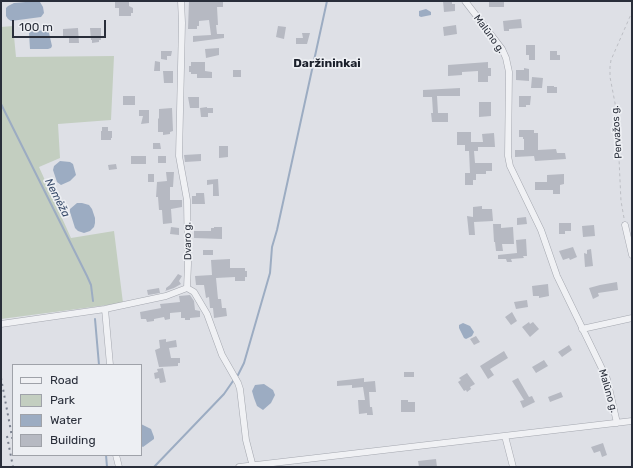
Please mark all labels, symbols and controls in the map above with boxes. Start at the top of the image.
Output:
scale bar [14,12,108,38]
street label: Malūno g. [471,12,507,56]
text: 100 m [19,20,53,34]
district label: Daržininkai [293,57,361,71]
street label: Pervažos g. [609,105,625,159]
water label: Nemėža [42,176,72,220]
street label: Dvaro g. [182,222,194,260]
legend [12,364,142,456]
street label: Malūno g. [596,368,620,414]
text: Road [50,373,78,387]
text: Park [50,393,75,407]
text: Water [50,413,82,427]
text: Building [50,433,96,447]

